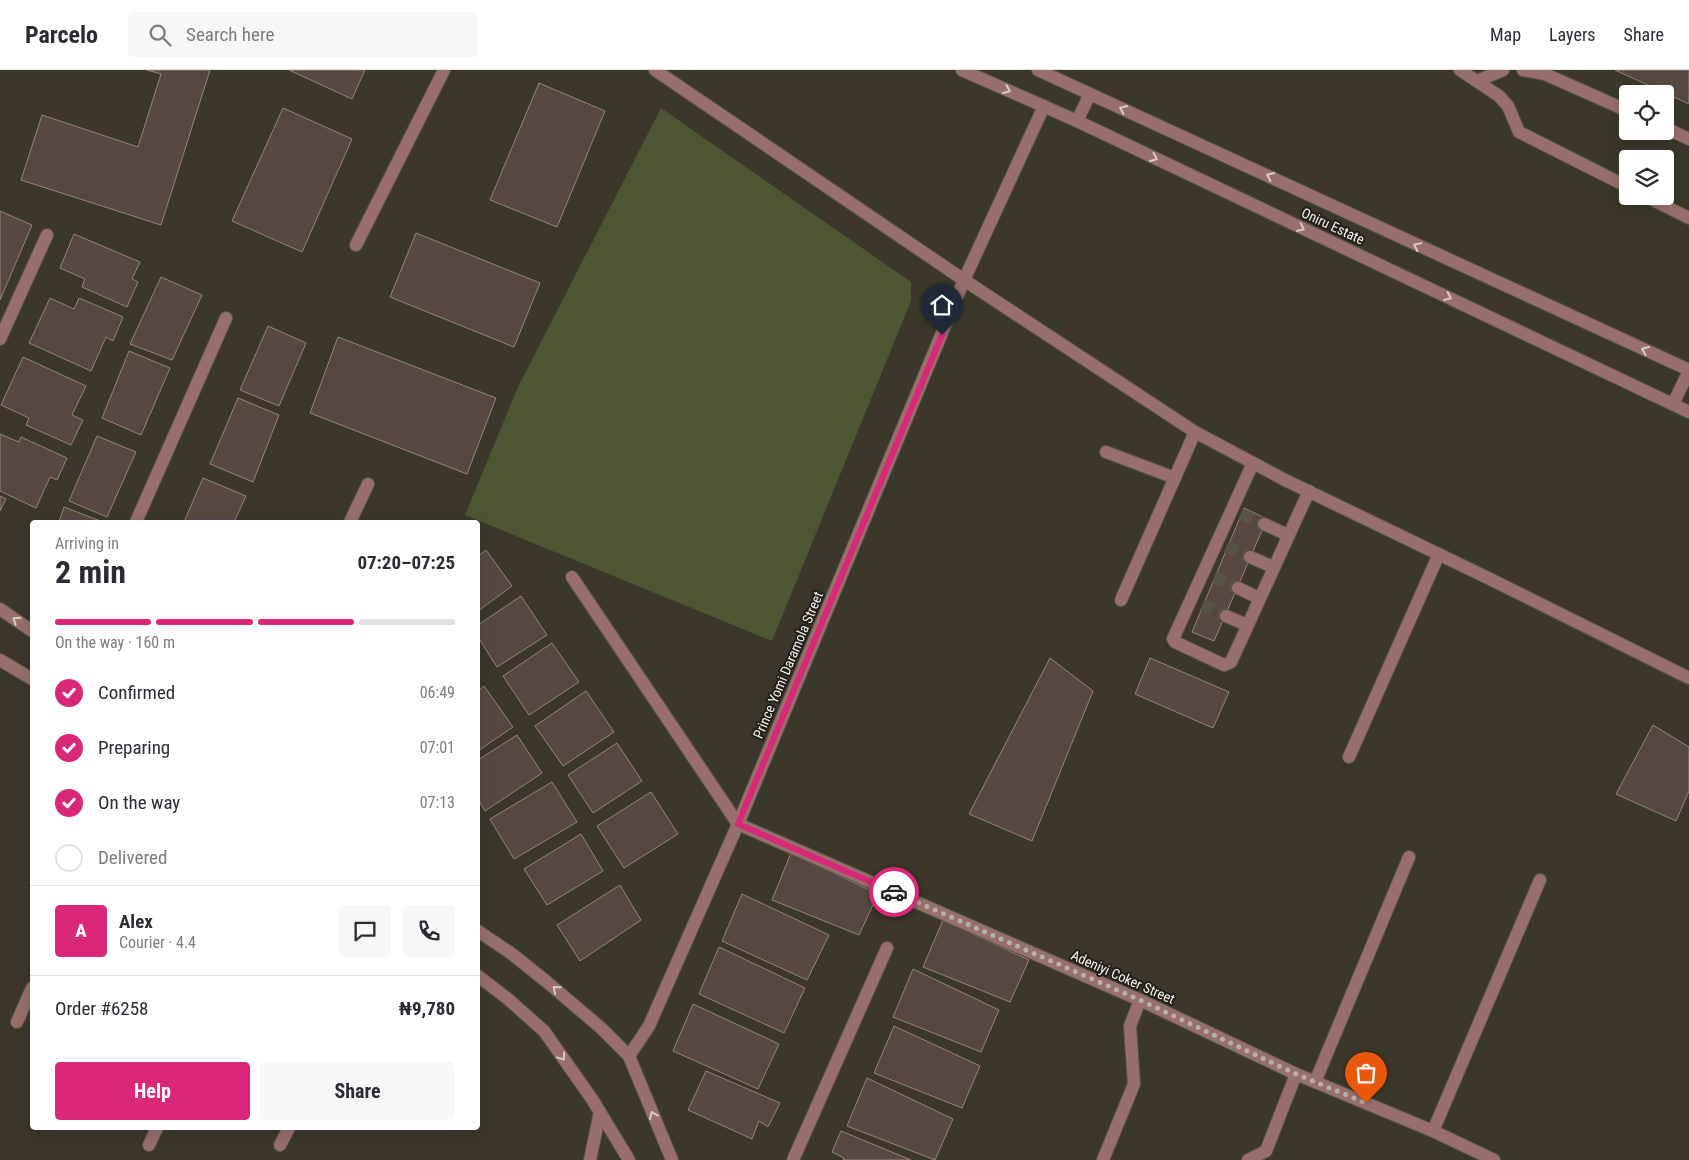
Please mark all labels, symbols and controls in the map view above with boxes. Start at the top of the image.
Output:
search box [128,12,478,57]
text: Parcelo [25,21,98,49]
icon: search [146,21,174,49]
text: Search here [186,23,274,46]
text: Map [1490,24,1521,45]
text: Layers [1549,24,1596,45]
text: Share [1624,24,1664,45]
one-way arrow [1002,83,1011,94]
map controls [1619,85,1674,205]
button: locate [1619,85,1674,140]
one-way arrow [1119,104,1128,115]
button: layers [1619,150,1674,205]
one-way arrow [1149,152,1158,162]
one-way arrow [1266,172,1275,183]
street label: Oniru Estate [1299,204,1367,248]
one-way arrow [1296,221,1305,232]
one-way arrow [1413,242,1422,252]
pin [921,284,963,335]
icon: home [928,291,956,319]
one-way arrow [1443,291,1452,301]
one-way arrow [1641,345,1650,356]
text: Arriving in [55,534,119,553]
text: 07:20–07:25 [357,551,455,574]
text: 2 min [55,553,126,591]
street label: Prince Yomi Daramola Street [750,589,826,741]
one-way arrow [12,617,22,626]
text: On the way · 160 m [55,633,175,652]
icon: check [55,679,83,707]
text: Confirmed [98,681,175,704]
text: 06:49 [420,683,455,702]
icon: check [55,734,83,762]
text: Preparing [98,736,170,759]
text: 07:01 [420,738,455,757]
icon: check [55,789,83,817]
text: On the way [98,791,180,814]
text: 07:13 [420,793,455,812]
text: Delivered [98,846,167,869]
courier [869,867,919,917]
icon: car [880,878,908,906]
button: chat [339,905,391,957]
button: phone [403,905,455,957]
text: Alex [119,910,153,933]
text: A [75,919,87,942]
text: Courier · 4.4 [119,933,196,952]
street label: Adeniyi Coker Street [1069,947,1177,1007]
one-way arrow [553,987,562,995]
text: Order #6258 [55,997,148,1020]
text: ₦9,780 [398,997,455,1020]
one-way arrow [556,1052,565,1061]
pin [1345,1052,1387,1103]
icon: bag [1352,1059,1380,1087]
button: Help [55,1062,250,1120]
button: Share [260,1062,455,1120]
one-way arrow [649,1111,659,1120]

